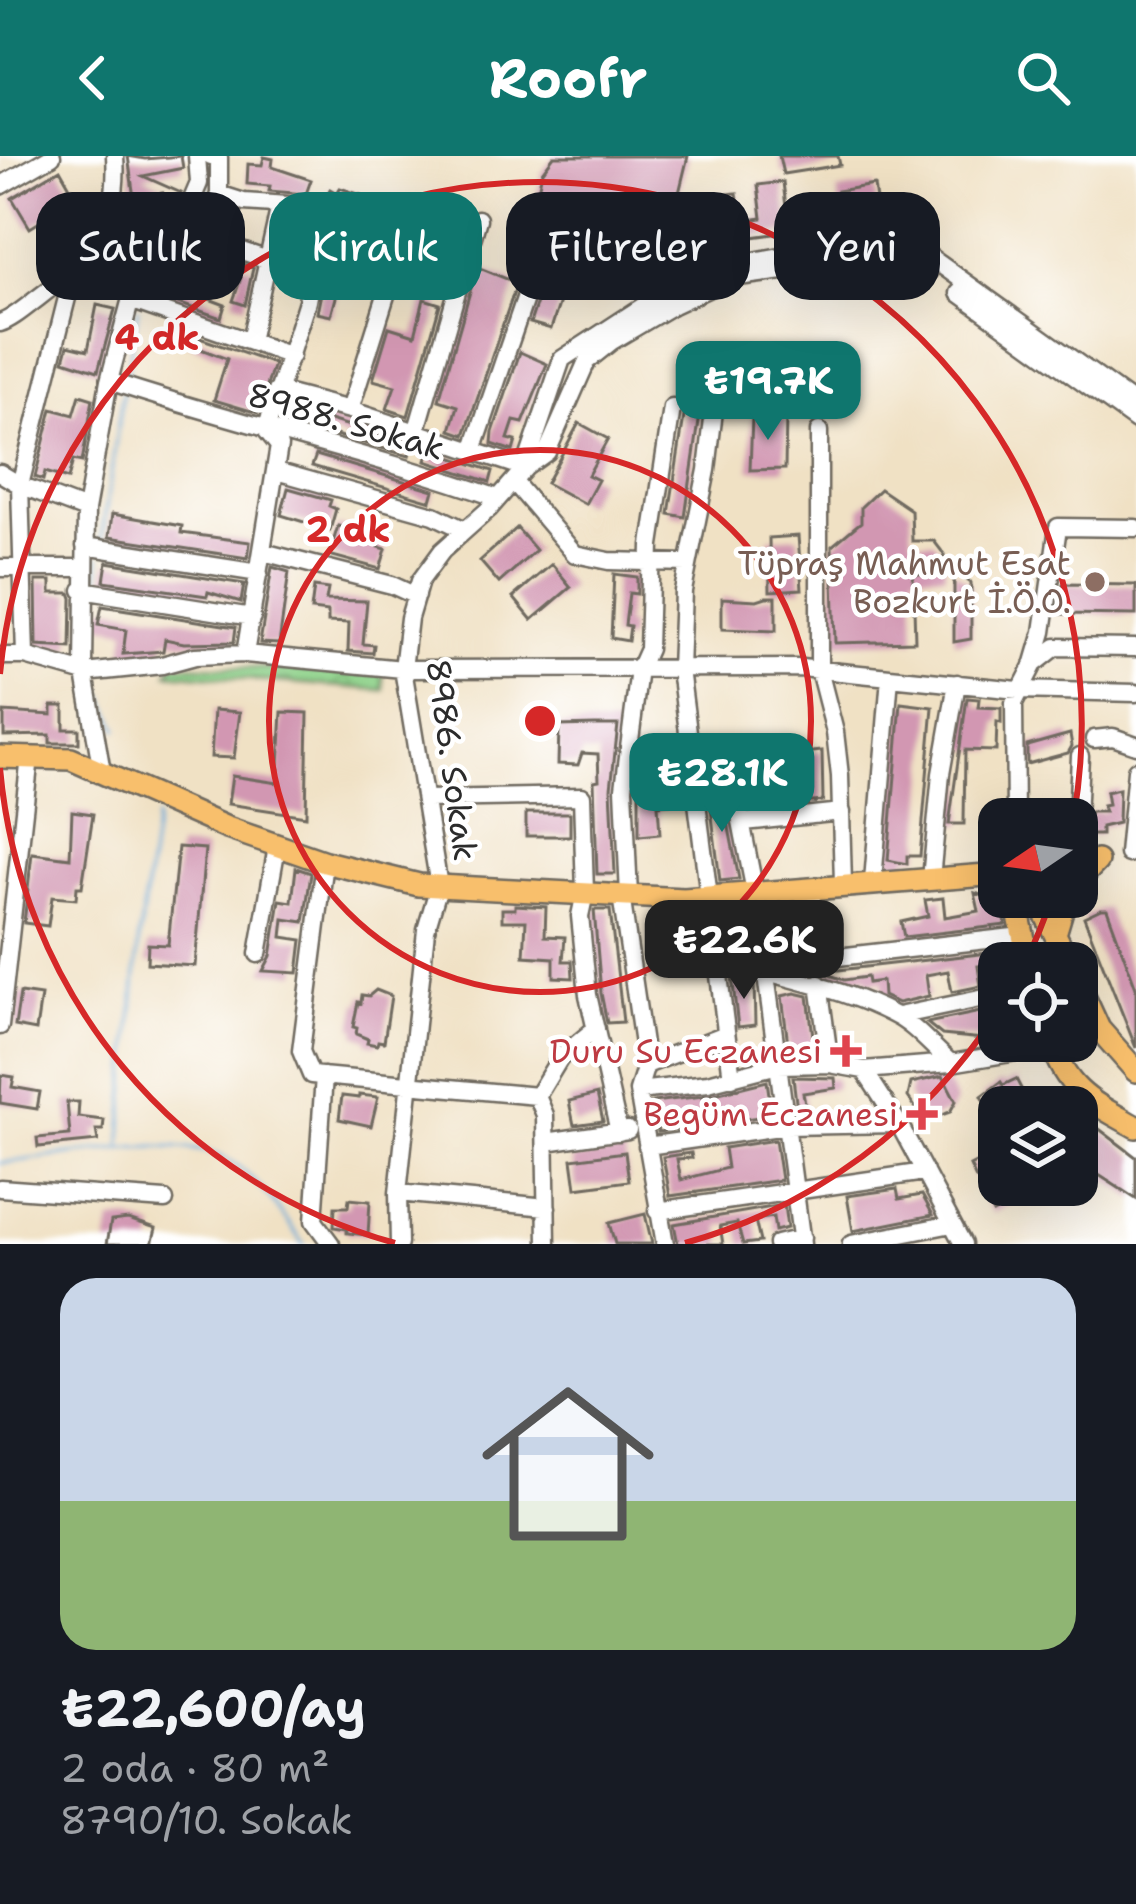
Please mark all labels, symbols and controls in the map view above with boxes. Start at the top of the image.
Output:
text: Roofr [489,42,647,114]
icon: back [60,45,126,111]
icon: search [1010,45,1076,111]
chip: Satılık [36,192,245,300]
chip: Kiralık [269,192,482,300]
chip: Filtreler [506,192,750,300]
chip: Yeni [774,192,940,300]
text: 4 dk [114,313,200,362]
pin: ₺19.7K [670,341,866,443]
text: ₺19.7K [703,354,833,406]
street label: 8988. Sokak [243,371,449,471]
text: 2 dk [305,505,391,554]
place label: Tüpraş Mahmut Esat Bozkurt İ.Ö.O. [737,541,1071,624]
marker: Tüpraş Mahmut Esat Bozkurt İ.Ö.O. [1082,569,1108,595]
street label: 8986. Sokak [416,657,488,863]
centre of rings [519,700,561,742]
pin: ₺28.1K [624,733,820,835]
text: ₺28.1K [656,746,788,798]
north arrow [978,798,1098,918]
map controls [978,798,1098,1206]
pin: ₺22.6K [646,900,842,1002]
text: ₺22.6K [672,913,816,965]
button: locate [978,942,1098,1062]
place label: Duru Su Eczanesi [550,1029,822,1074]
marker: Duru Su Eczanesi [833,1038,859,1064]
button: layers [978,1086,1098,1206]
place label: Begüm Eczanesi [643,1092,898,1137]
marker: Begüm Eczanesi [909,1101,935,1127]
icon: home [460,1356,676,1572]
text: ₺22,600/ay [60,1674,366,1742]
text: 2 oda · 80 m² [60,1742,330,1794]
text: 8790/10. Sokak [60,1794,353,1846]

